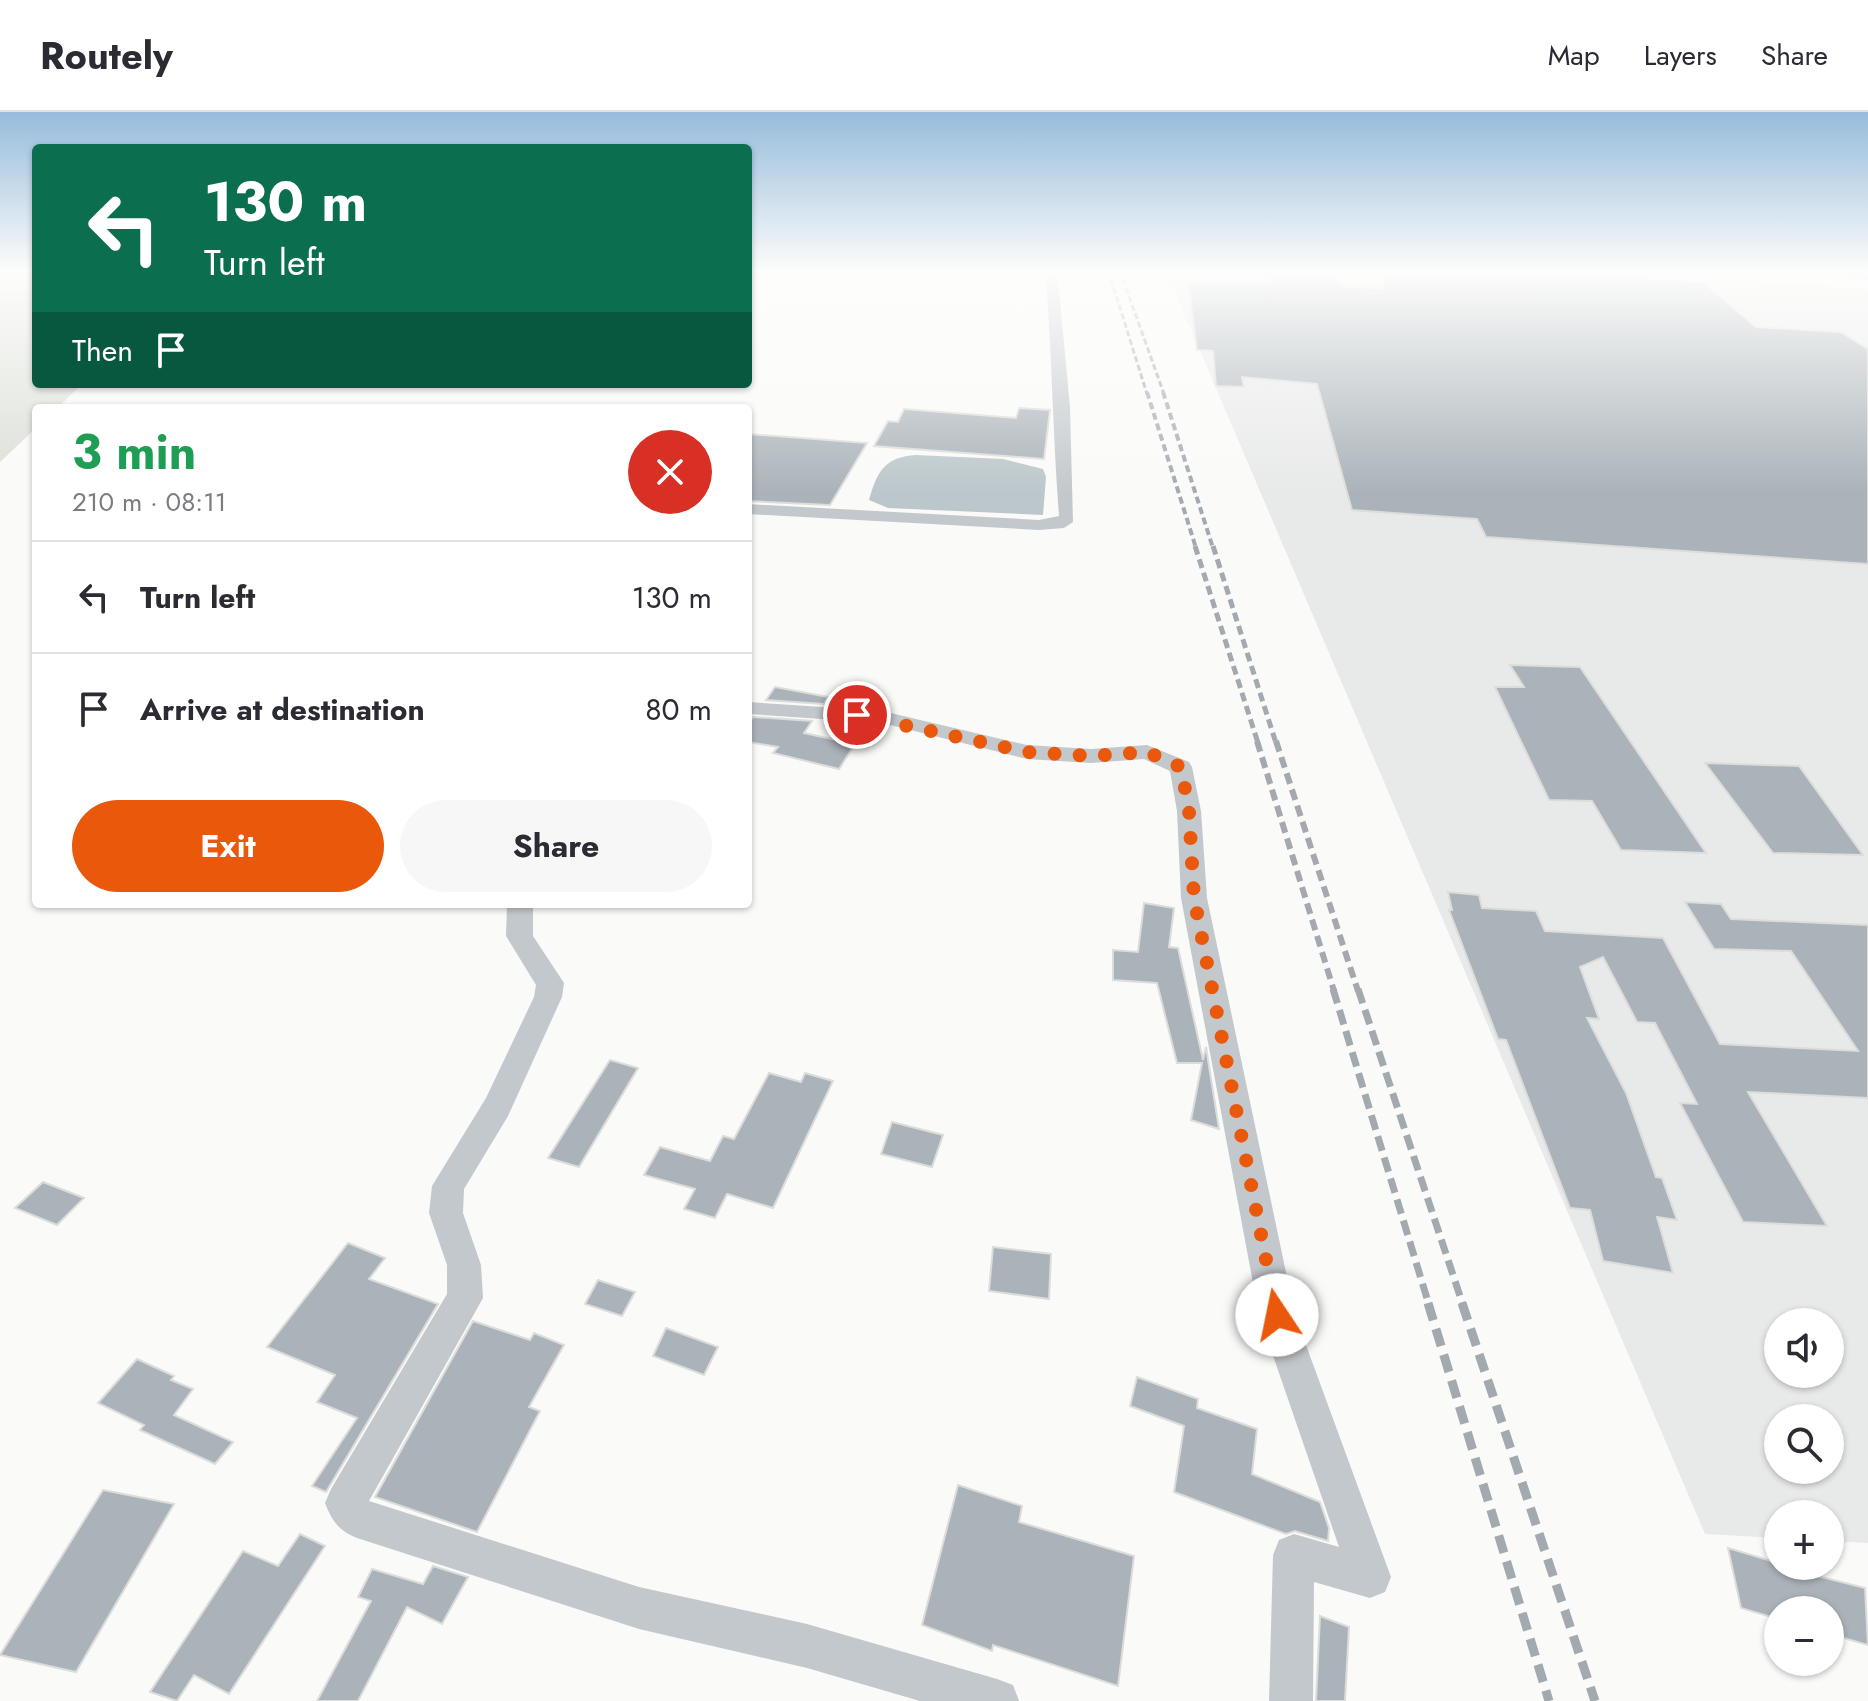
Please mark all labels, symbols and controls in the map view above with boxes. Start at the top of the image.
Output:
text: Routely [40,28,173,83]
text: Map [1548,35,1600,76]
text: Layers [1644,35,1717,76]
text: Share [1761,35,1828,76]
text: 130 m [204,161,367,242]
icon: left [72,176,176,280]
text: Turn left [204,236,325,288]
icon: arrive [149,328,193,372]
text: Then [72,329,133,372]
text: 3 min [72,418,196,487]
button: close [628,430,712,514]
text: 210 m · 08:11 [72,483,227,521]
icon: left [72,575,116,619]
text: Turn left [140,576,255,619]
text: 130 m [632,576,712,619]
pin [823,681,891,749]
icon: arrive [72,687,116,731]
text: Arrive at destination [140,688,425,731]
text: 80 m [645,688,712,731]
icon: arrive [835,693,879,737]
button: Exit [72,800,384,892]
button: Share [400,800,712,892]
position arrow [1235,1273,1319,1357]
map controls [1764,1308,1844,1676]
button: sound [1764,1308,1844,1388]
button: search [1764,1404,1844,1484]
button: + [1764,1500,1844,1580]
button: − [1764,1596,1844,1676]

